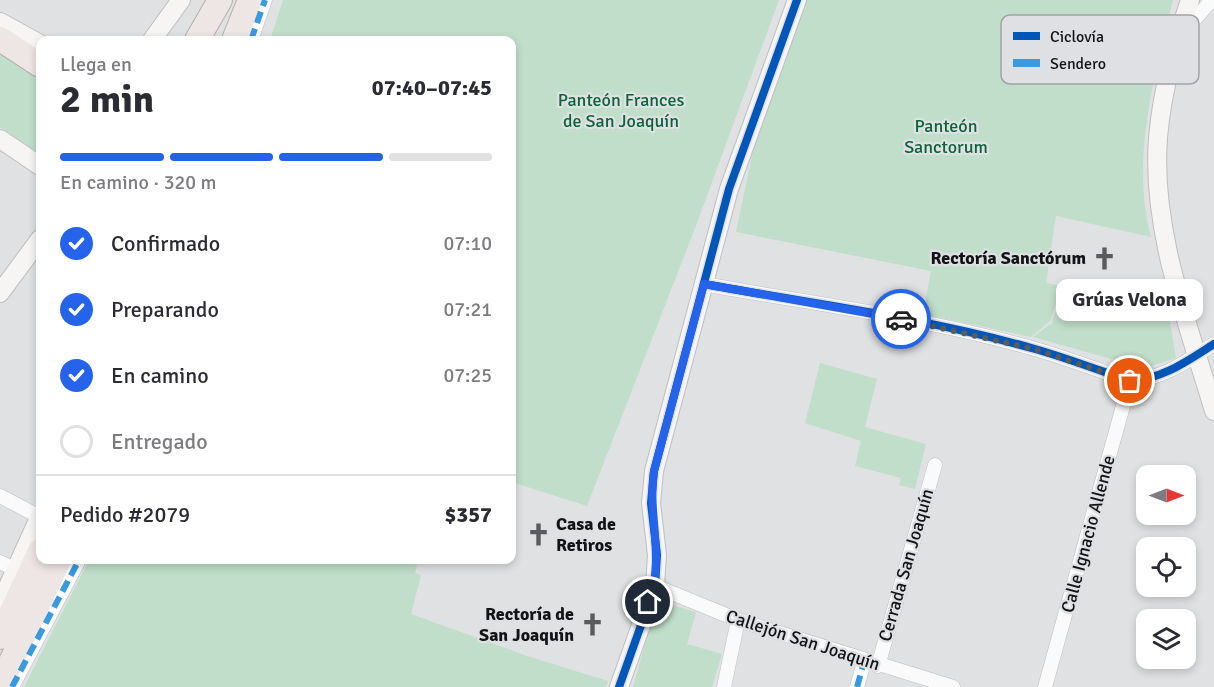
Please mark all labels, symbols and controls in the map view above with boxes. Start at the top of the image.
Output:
legend [1001,15,1199,84]
text: Ciclovía [1050,27,1104,47]
text: Llega en [60,52,132,77]
text: Sendero [1050,54,1106,74]
text: 07:40–07:45 [372,74,492,101]
text: 2 min [60,75,154,123]
park label: Panteón Frances de San Joaquín [558,89,684,132]
park label: Panteón Sanctorum [904,115,988,158]
text: En camino · 320 m [60,170,217,195]
icon: check [60,227,93,260]
text: Confirmado [111,230,220,257]
text: 07:10 [443,231,492,256]
church icon: Rectoría Sanctórum [1091,245,1117,271]
place label: Rectoría Sanctórum [930,247,1086,269]
callout: Grúas Velona [1056,279,1204,321]
text: Grúas Velona [1072,287,1187,312]
courier [871,289,931,349]
icon: check [60,293,93,326]
text: Preparando [111,296,219,323]
text: 07:21 [443,297,492,322]
icon: car [885,303,918,336]
pin [1104,355,1155,406]
icon: check [60,359,93,392]
text: En camino [111,362,209,389]
text: 07:25 [443,363,492,388]
icon: bag [1113,364,1146,397]
text: Entregado [111,428,208,455]
street label: Calle Ignacio Allende [1056,453,1120,615]
north arrow [1136,465,1196,525]
map controls [1136,465,1196,669]
street label: Cerrada San Joaquín [874,486,938,644]
text: Pedido #2079 [60,501,190,528]
text: $357 [444,501,492,528]
place label: Casa de Retiros [556,513,616,556]
church icon: Casa de Retiros [525,521,551,547]
button: locate [1136,537,1196,597]
pin [622,576,673,627]
icon: home [631,585,664,618]
place label: Rectoría de San Joaquín [479,603,574,646]
street label: Callejón San Joaquín [723,605,883,675]
button: layers [1136,609,1196,669]
church icon: Rectoría de San Joaquín [579,611,605,637]

